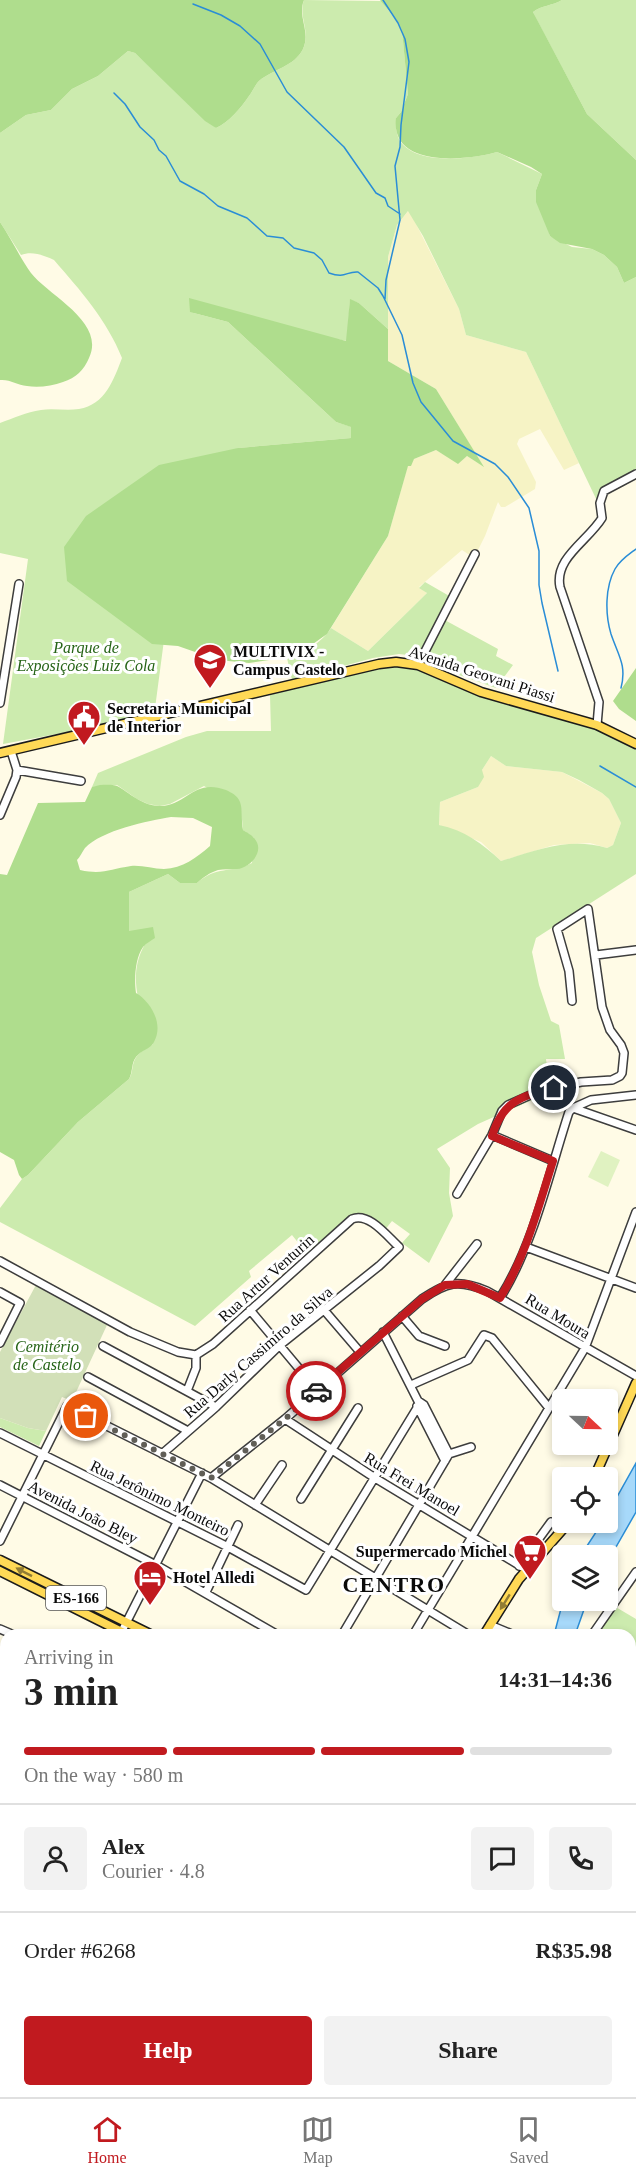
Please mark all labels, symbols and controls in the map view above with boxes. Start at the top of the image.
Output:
park label: Parque de Exposições Luiz Cola [16,639,155,675]
school or university icon: MULTIVIX - Campus Castelo [192,642,228,689]
street label: Avenida Geovani Piassi [407,642,558,706]
place label: MULTIVIX - Campus Castelo [233,643,345,679]
public building icon: Secretaria Municipal de Interior [66,699,102,746]
place label: Secretaria Municipal de Interior [107,700,252,735]
pin [528,1062,579,1113]
icon: home [537,1071,570,1104]
street label: Rua Artur Venturin [215,1231,317,1325]
street label: Rua Darly Cassimiro da Silva [180,1283,336,1422]
street label: Rua Moura [523,1290,593,1342]
park label: Cemitério de Castelo [13,1338,81,1373]
courier [286,1361,346,1421]
icon: car [300,1375,333,1408]
north arrow [552,1389,618,1455]
map controls [552,1389,618,1611]
pin [60,1390,111,1441]
icon: bag [69,1399,102,1432]
street label: Rua Frei Manoel [361,1449,463,1519]
street label: Rua Jerônimo Monteiro [88,1457,232,1539]
button: locate [552,1467,618,1533]
street label: Avenida João Bley [25,1477,141,1548]
supermarket icon: Supermercado Michel [512,1533,548,1580]
place label: Supermercado Michel [356,1543,508,1561]
button: layers [552,1545,618,1611]
hotel icon: Hotel Alledi [132,1559,168,1606]
one-way arrow [16,1567,33,1577]
place label: Hotel Alledi [173,1569,255,1586]
district label: CENTRO [342,1572,446,1597]
road number: ES-166 [46,1586,106,1610]
one-way arrow [499,1594,510,1610]
text: Arriving in [24,1646,113,1668]
text: 14:31–14:36 [498,1667,612,1692]
text: 3 min [24,1670,118,1713]
text: On the way · 580 m [24,1764,183,1786]
button: person [24,1827,87,1890]
button: chat [471,1827,534,1890]
button: phone [549,1827,612,1890]
text: Alex [102,1834,145,1859]
text: Courier · 4.8 [102,1860,205,1882]
text: Order #6268 [24,1938,136,1963]
text: R$35.98 [536,1938,612,1963]
button: Help [24,2016,312,2085]
button: Share [324,2016,612,2085]
tab: Home [87,2113,127,2167]
tab: Map [301,2113,334,2167]
tab: Saved [509,2113,549,2167]

